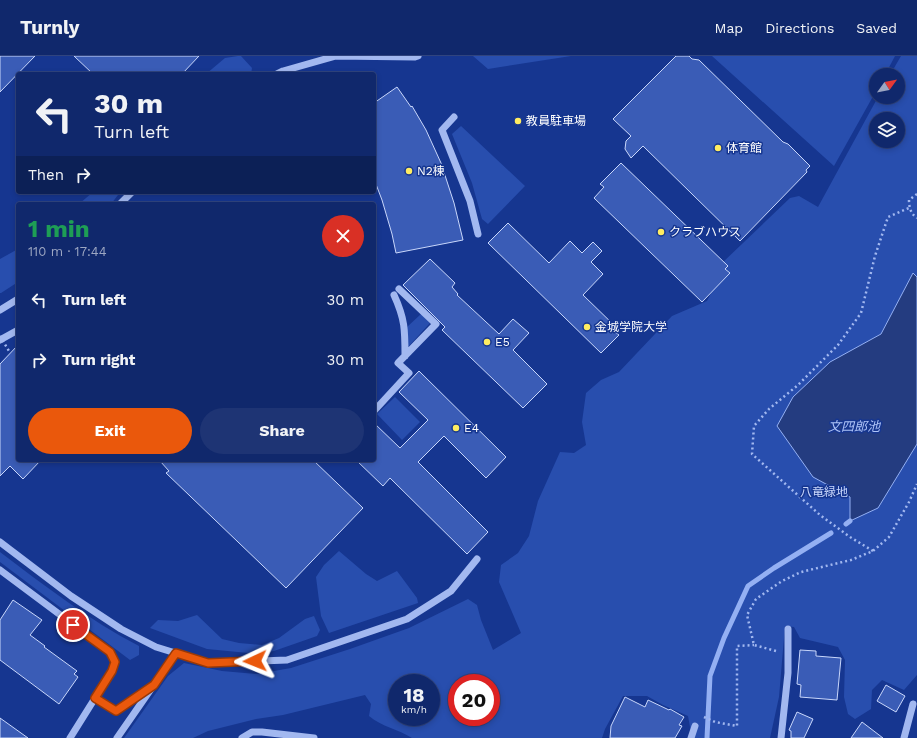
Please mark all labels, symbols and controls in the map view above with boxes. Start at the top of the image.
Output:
text: Turnly [20,16,80,39]
text: Map [715,20,743,36]
text: Directions [765,20,834,36]
text: Saved [856,20,897,36]
north arrow [869,68,905,104]
map controls [869,68,905,148]
text: 30 m [94,87,163,120]
icon: left [28,88,80,140]
button: layers [869,112,905,148]
place label: 教員駐車場 [526,114,586,128]
marker: 教員駐車場 [513,116,523,126]
text: Turn left [94,121,169,142]
place label: 体育館 [726,141,762,155]
marker: 体育館 [713,143,723,153]
icon: right [72,164,94,186]
place label: N2棟 [417,164,445,178]
text: Then [28,166,64,184]
marker: N2棟 [404,166,414,176]
text: 1 min [28,215,90,243]
button: close [322,215,364,257]
place label: クラブハウス [669,225,741,239]
marker: クラブハウス [656,227,666,237]
text: 110 m · 17:44 [28,244,107,259]
icon: left [28,289,50,311]
text: Turn left [62,291,126,309]
text: 30 m [327,291,364,309]
place label: 金城学院大学 [595,320,667,334]
marker: 金城学院大学 [582,322,592,332]
place label: E5 [495,335,510,349]
marker: E5 [482,337,492,347]
icon: right [28,349,50,371]
text: Turn right [62,351,135,369]
text: 30 m [327,351,364,369]
button: Exit [28,408,192,454]
button: Share [200,408,364,454]
water label: 文四郎池 [828,419,882,434]
place label: E4 [464,421,479,435]
marker: E4 [451,423,461,433]
park label: 八竜緑地 [800,485,848,499]
pin [56,608,90,642]
icon: arrive [62,614,84,636]
position arrow [234,640,276,682]
speed limit sign: 20 [448,674,500,726]
text: 18 [403,683,425,707]
text: km/h [401,704,427,715]

